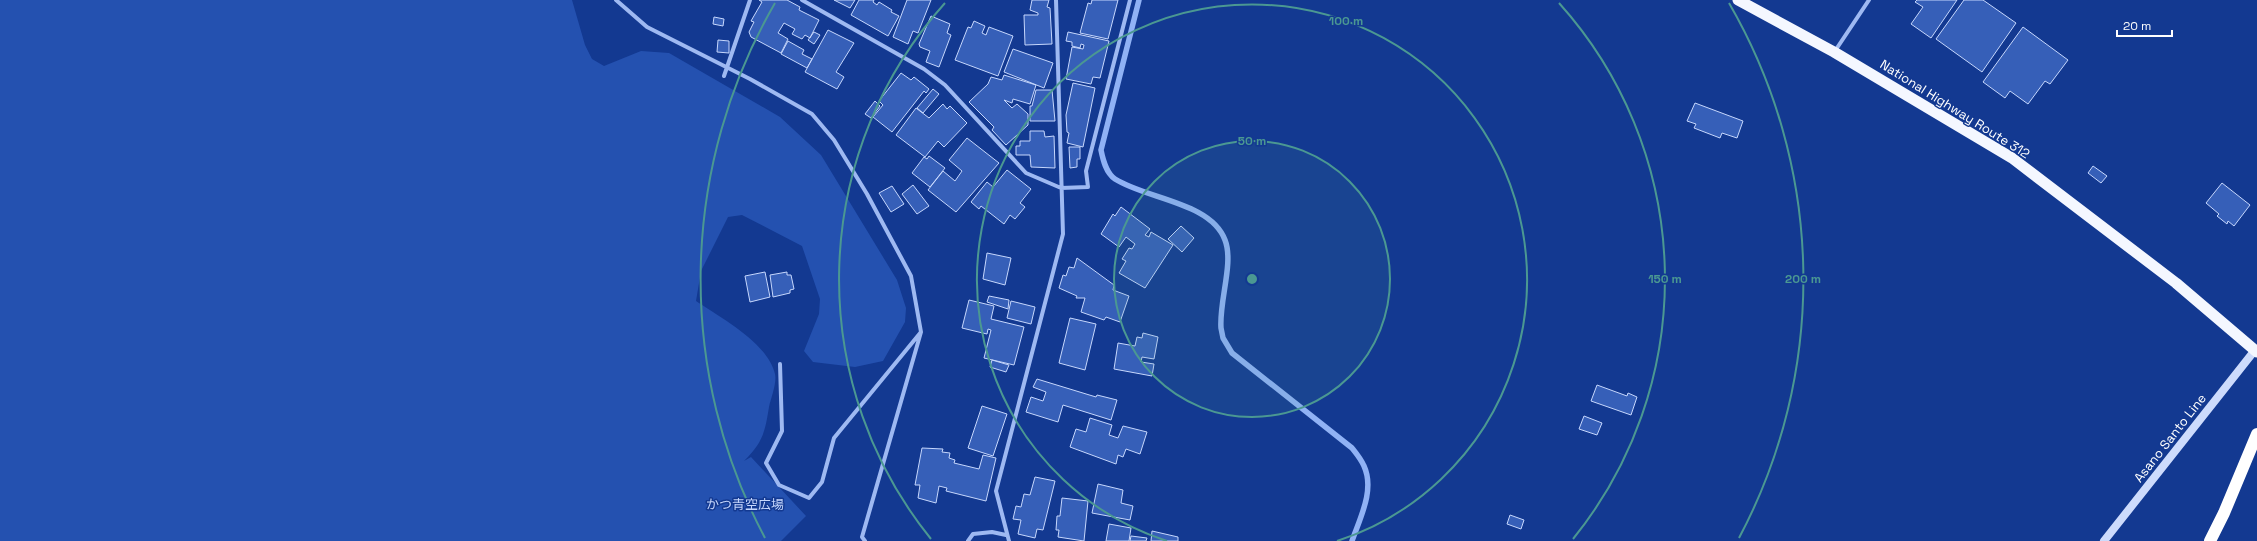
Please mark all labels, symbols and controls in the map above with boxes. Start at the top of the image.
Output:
scale bar [2117,12,2172,38]
text: 100 m [1329,13,1363,29]
text: 20 m [2123,18,2151,34]
street label: National Highway Route 312 [1877,56,2033,162]
text: 50 m [1238,133,1266,149]
text: 150 m [1648,271,1682,287]
text: 200 m [1785,271,1821,287]
centre of rings [1245,272,1259,286]
street label: Asano Santo Line [2130,390,2210,486]
park label: かつ青空広場 [706,496,784,513]

